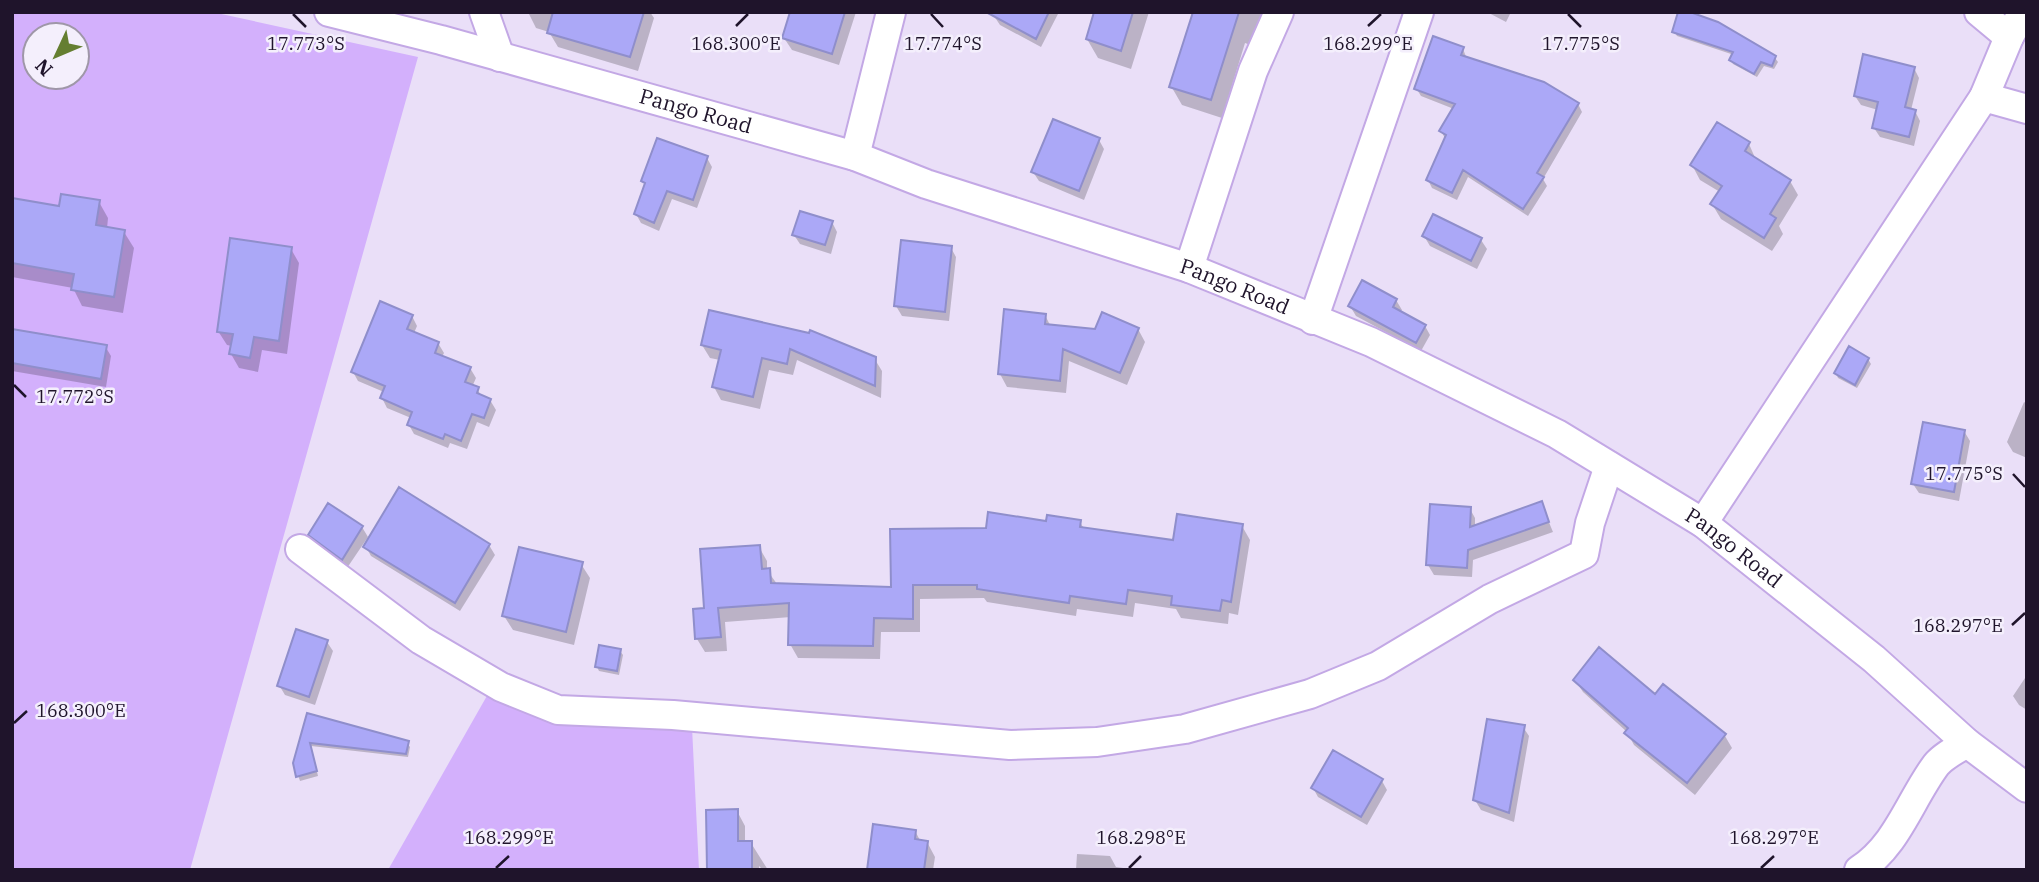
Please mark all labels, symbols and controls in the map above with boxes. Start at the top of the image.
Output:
north arrow [21,21,91,91]
text: 17.773°S [267,32,345,55]
text: 168.300°E [691,32,781,55]
text: 17.774°S [904,32,982,55]
text: 168.299°E [1323,32,1413,55]
text: 17.775°S [1542,32,1620,55]
text: N [30,54,58,82]
street label: Pango Road [636,81,756,140]
street label: Pango Road [1177,251,1294,320]
text: 17.772°S [36,385,114,408]
text: 17.775°S [1925,462,2003,485]
street label: Pango Road [1680,500,1789,594]
text: 168.297°E [1913,614,2003,637]
text: 168.300°E [36,699,126,722]
text: 168.299°E [464,826,554,849]
text: 168.298°E [1096,826,1186,849]
text: 168.297°E [1729,826,1819,849]

